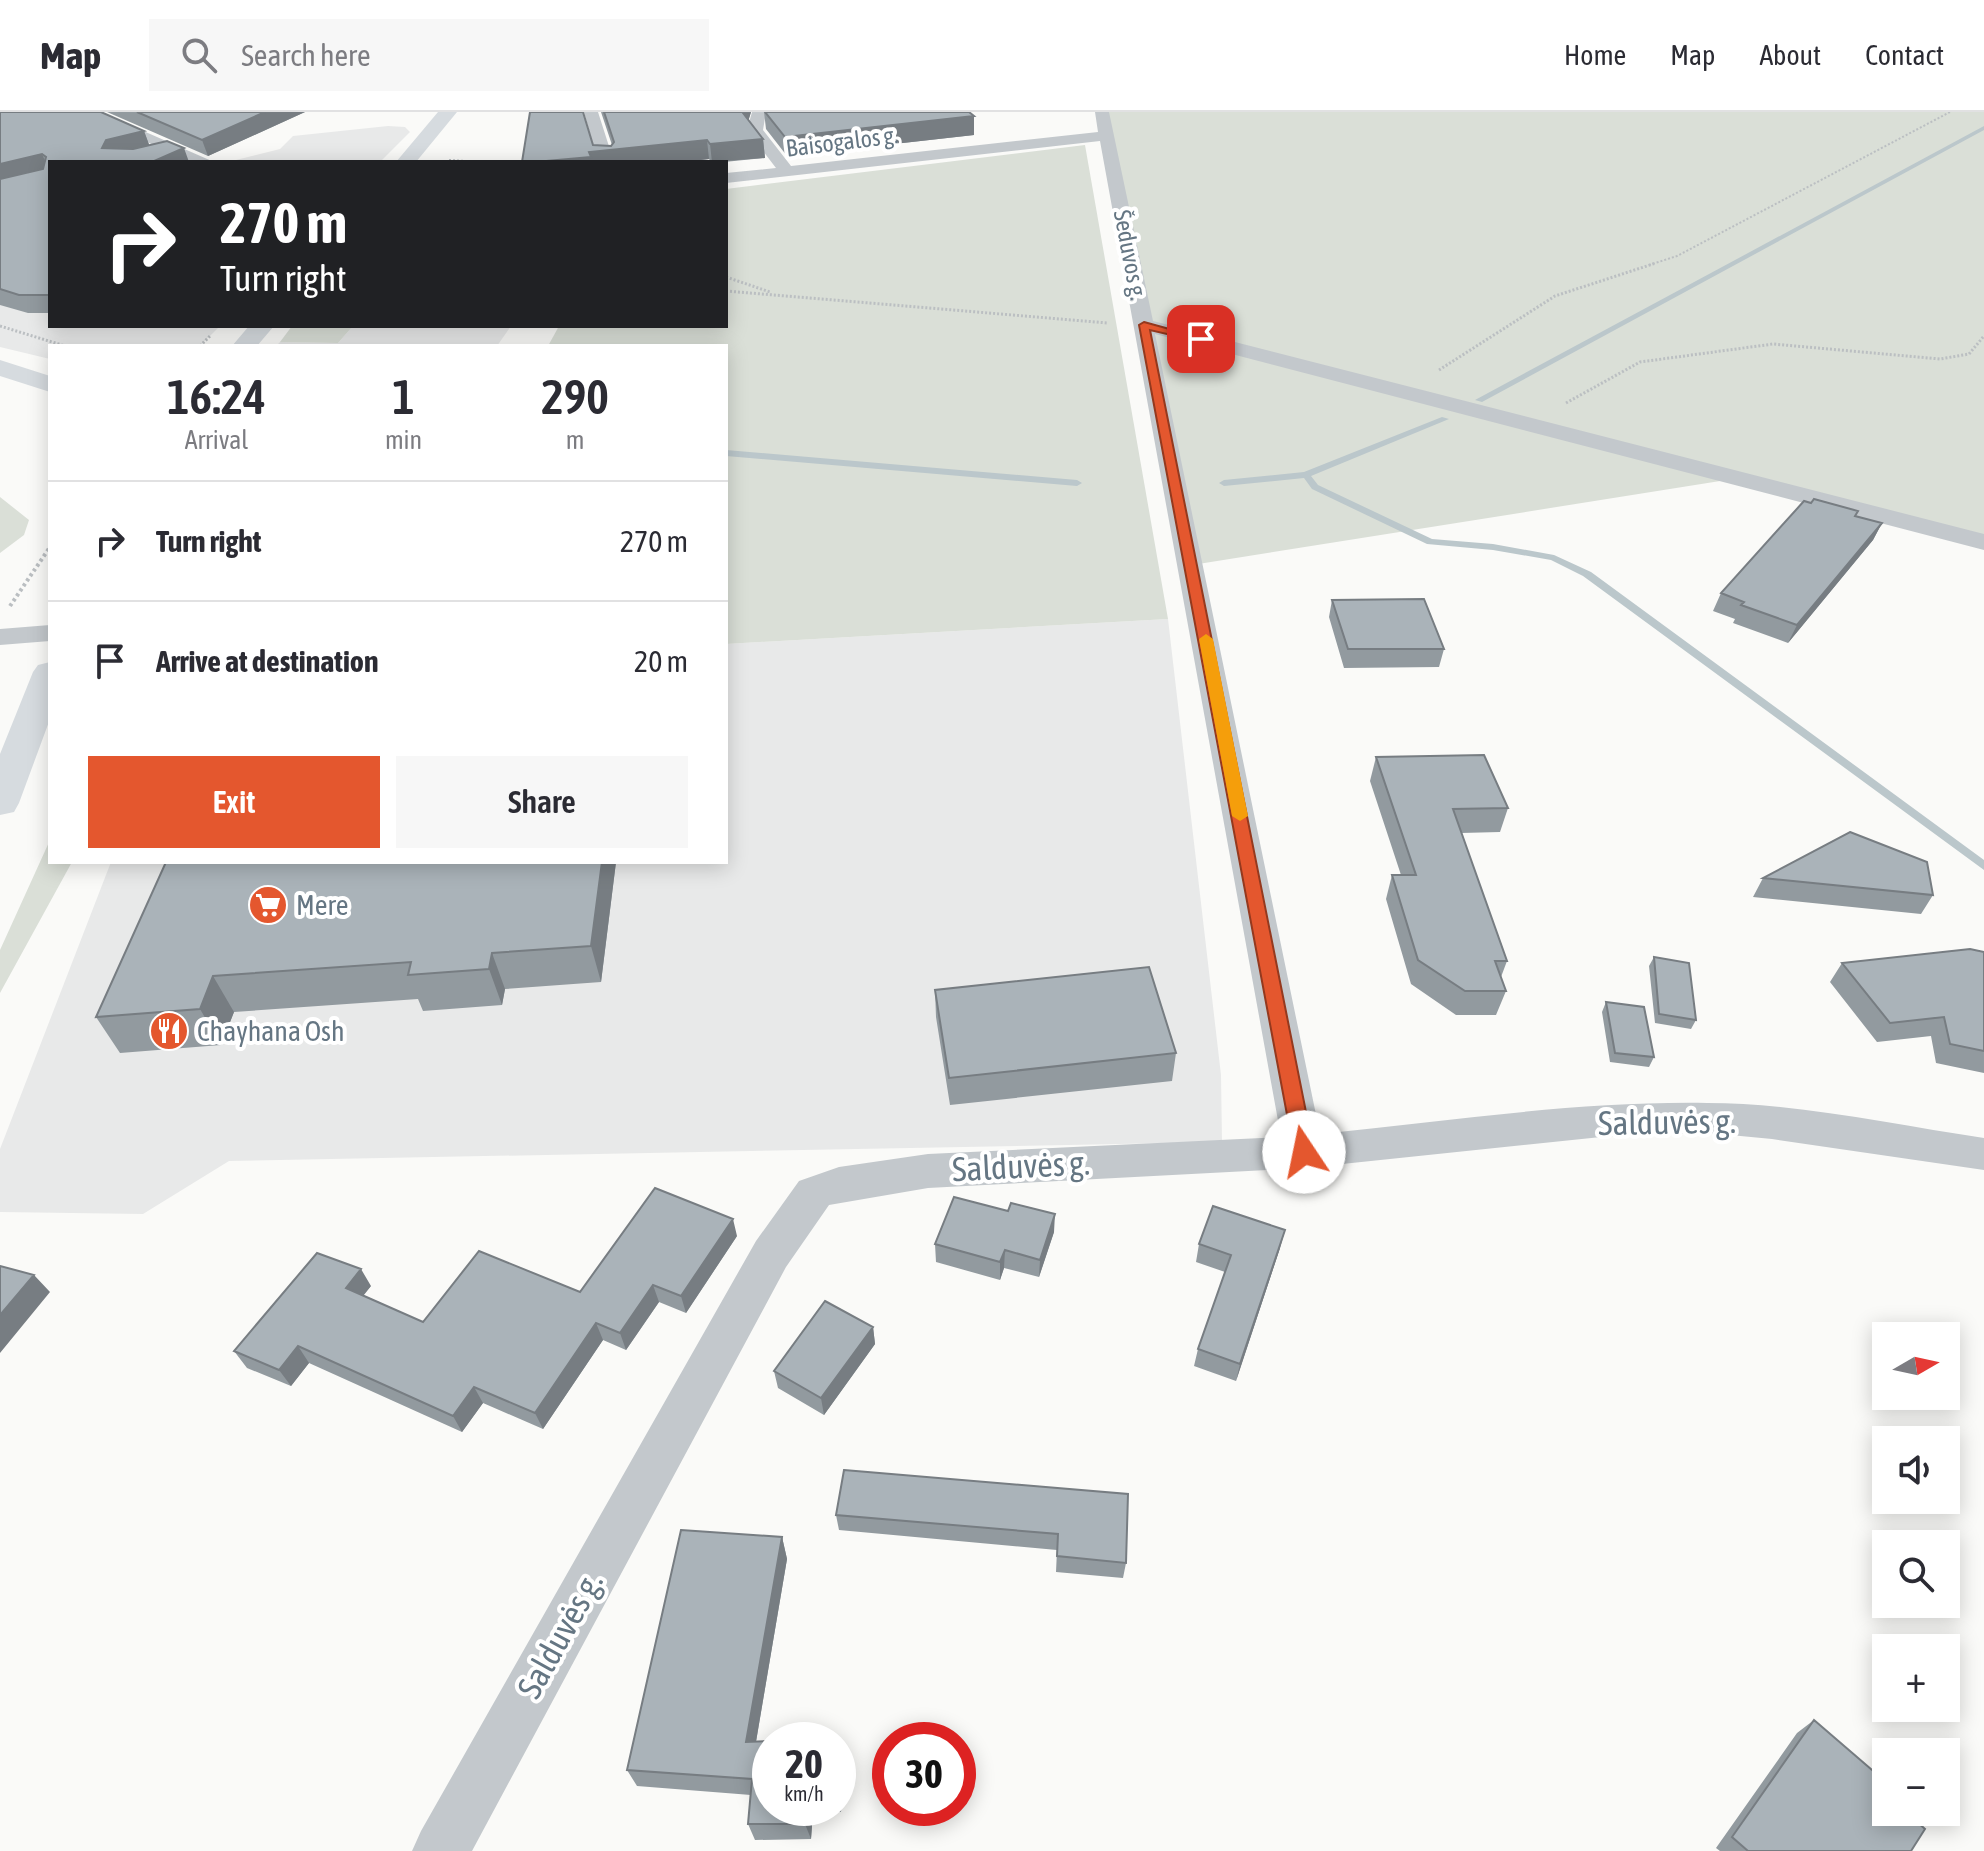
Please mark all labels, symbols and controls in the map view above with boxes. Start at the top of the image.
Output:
search box [149,19,709,91]
icon: search [177,33,221,77]
text: Map [40,34,101,77]
text: Search here [241,38,371,72]
text: Home [1564,39,1626,71]
text: Map [1670,39,1715,71]
text: About [1759,39,1821,71]
text: Contact [1865,39,1944,71]
street label: Baisogalos g. [784,121,899,162]
text: 270 m [220,191,347,255]
icon: right [88,192,192,296]
street label: Šeduvos g. [1109,208,1152,302]
text: Turn right [220,257,347,299]
pin [1167,305,1235,373]
icon: arrive [1179,317,1223,361]
text: 16:24 [167,369,266,424]
text: 1 [392,369,415,424]
text: 290 [541,369,609,424]
text: Arrival [185,425,248,455]
text: min [385,425,422,455]
text: m [566,425,584,455]
icon: right [88,519,132,563]
text: Turn right [156,524,262,558]
text: 270 m [620,524,688,558]
icon: arrive [88,639,132,683]
text: Arrive at destination [156,644,378,678]
text: 20 m [634,644,688,678]
button: Exit [88,756,380,848]
button: Share [396,756,688,848]
supermarket icon: Mere [247,884,289,926]
place label: Mere [296,889,348,921]
restaurant icon: Chayhana Osh [148,1010,190,1052]
place label: Chayhana Osh [197,1015,345,1047]
street label: Salduvės g. [1598,1101,1736,1142]
position arrow [1262,1110,1346,1194]
street label: Salduvės g. [951,1142,1091,1189]
north arrow [1872,1322,1960,1410]
map controls [1872,1322,1960,1826]
button: sound [1872,1426,1960,1514]
button: search [1872,1530,1960,1618]
street label: Salduvės g. [509,1565,610,1704]
button: + [1872,1634,1960,1722]
speed limit sign: 30 [872,1722,976,1826]
button: − [1872,1738,1960,1826]
text: 20 [785,1741,823,1786]
text: km/h [784,1782,824,1805]

